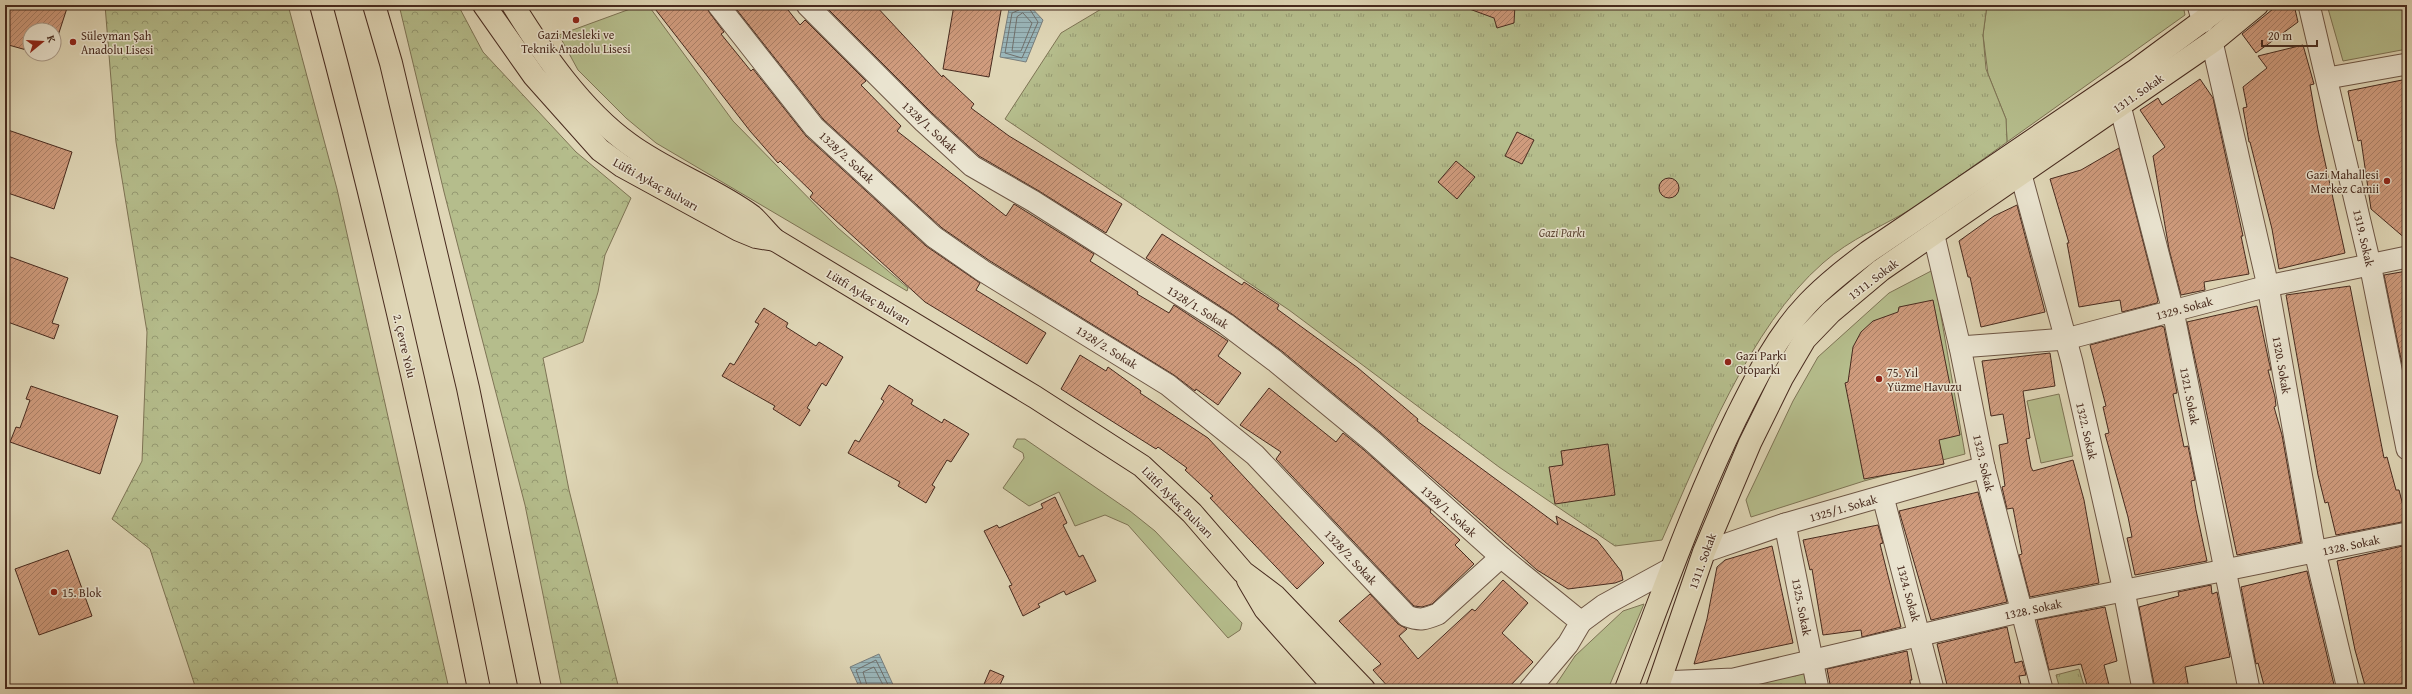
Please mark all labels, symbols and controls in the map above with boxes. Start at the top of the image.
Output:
marker: Gazi Mesleki ve Teknik Anadolu Lisesi [571,15,581,25]
north arrow [22,22,62,62]
scale bar [2262,22,2317,48]
place label: Gazi Mesleki ve Teknik Anadolu Lisesi [521,26,631,57]
place label: Süleyman Şah Anadolu Lisesi [81,27,154,58]
text: 20 m [2268,27,2292,44]
text: K [43,33,60,45]
marker: Süleyman Şah Anadolu Lisesi [68,37,78,47]
street label: 1311. Sokak [2109,69,2168,117]
street label: 1328/1. Sokak [899,97,962,158]
street label: 1328/2. Sokak [816,127,879,188]
street label: Lüfti Aykaç Bulvarı [610,153,702,215]
place label: Gazi Mahallesi Merkez Camii [2307,166,2380,197]
marker: Gazi Mahallesi Merkez Camii [2382,176,2392,186]
street label: 1319. Sokak [2349,208,2379,269]
park label: Gazi Parkı [1539,224,1585,241]
street label: 1311. Sokak [1845,254,1902,303]
street label: Lütfi Aykaç Bulvarı [824,265,915,329]
street label: 1328/1. Sokak [1164,281,1233,333]
street label: 1329. Sokak [2154,292,2215,324]
street label: 2. Çevre Yolu [389,312,421,380]
street label: 1328/2. Sokak [1073,321,1142,373]
street label: 1320. Sokak [2269,335,2296,396]
place label: Gazi Parkı Otoparkı [1736,347,1787,378]
marker: Gazi Parkı Otoparkı [1723,357,1733,367]
place label: 75. Yıl Yüzme Havuzu [1887,364,1962,395]
street label: 1321. Sokak [2176,366,2204,427]
marker: 75. Yıl Yüzme Havuzu [1874,374,1884,384]
street label: 1322. Sokak [2072,401,2102,462]
street label: 1323. Sokak [1969,433,1999,494]
street label: Lütfi Aykaç Bulvarı [1138,462,1218,542]
street label: 1328/1. Sokak [1417,481,1481,541]
street label: 1325/1. Sokak [1807,490,1880,526]
street label: 1328/2. Sokak [1321,526,1382,589]
street label: 1311. Sokak [1684,530,1720,591]
street label: 1328. Sokak [2321,530,2382,559]
street label: 1324. Sokak [1893,563,1925,624]
street label: 1325. Sokak [1788,577,1816,638]
place label: 15. Blok [62,584,102,601]
marker: 15. Blok [49,587,59,597]
street label: 1328. Sokak [2003,594,2064,623]

